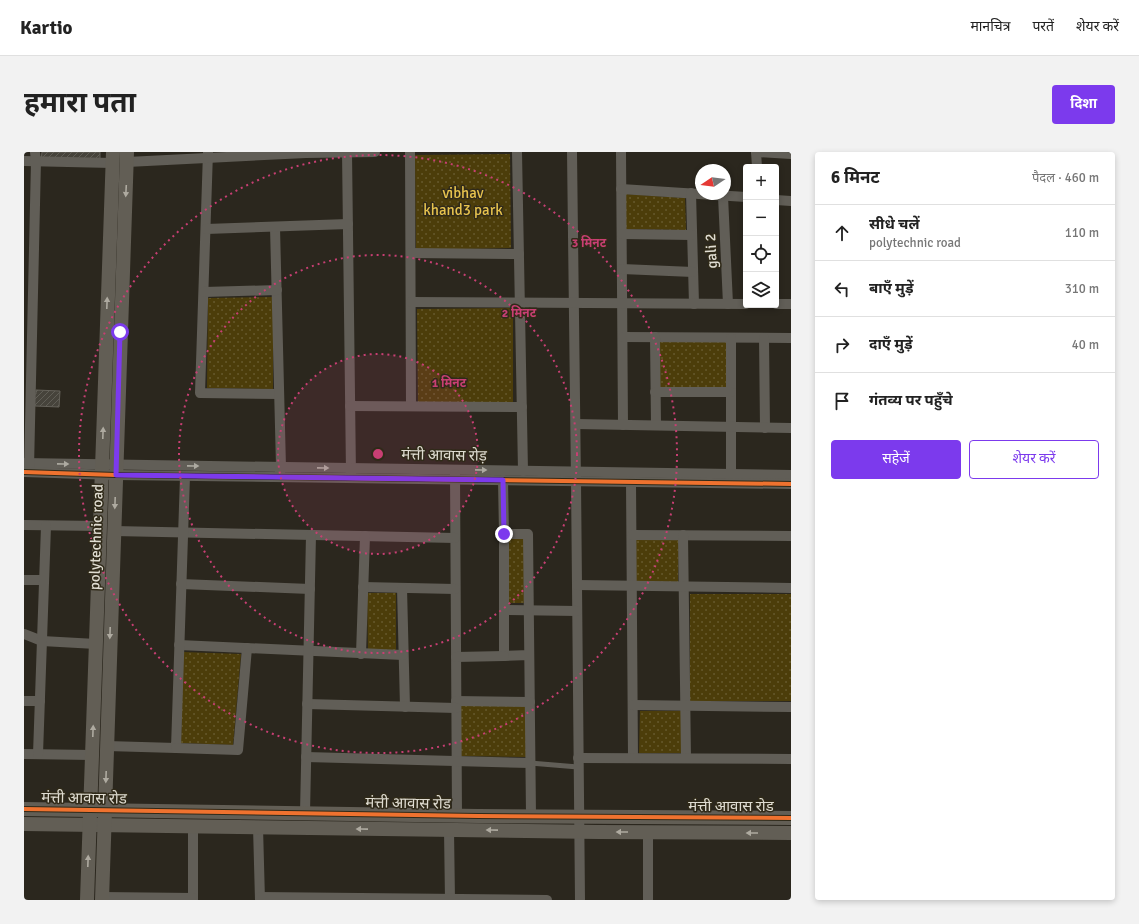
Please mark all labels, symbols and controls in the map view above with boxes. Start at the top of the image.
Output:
text: Kartio [20,16,73,40]
text: मानचित्र [970,18,1010,35]
text: परतें [1032,18,1054,35]
text: शेयर करें [1076,18,1119,35]
button: दिशा [1052,85,1115,124]
text: हमारा पता [24,86,136,120]
north arrow [695,164,731,200]
map controls [743,164,779,308]
button: + [743,164,779,200]
text: 6 मिनट [831,167,880,188]
text: पैदल · 460 m [1032,170,1099,186]
park label: vibhav khand3 park [423,184,503,219]
one-way arrow [122,185,129,197]
button: − [743,200,779,236]
text: सीधे चलें [869,215,920,233]
icon: ahead [831,222,853,244]
text: 110 m [1065,225,1099,241]
street label: gali 2 [701,233,721,269]
text: 3 मिनट [572,235,607,251]
text: polytechnic road [869,235,961,251]
button: locate [743,236,779,272]
button: layers [743,272,779,308]
icon: left [831,278,853,300]
text: बाएँ मुड़ें [869,279,913,297]
text: 310 m [1065,281,1099,297]
one-way arrow [104,297,111,309]
text: 2 मिनट [502,305,537,321]
route start [111,323,129,341]
icon: right [831,334,853,356]
text: दाएँ मुड़ें [869,335,913,353]
text: 40 m [1072,337,1099,353]
text: 1 मिनट [432,375,467,391]
icon: arrive [831,390,853,412]
text: गंतव्य पर पहुँचे [869,391,953,409]
one-way arrow [100,426,106,439]
button: सहेजें [831,440,961,479]
button: शेयर करें [969,440,1099,479]
street label: मंत्ती आवास रोड़ [401,445,488,465]
centre of rings [371,447,385,461]
one-way arrow [57,460,69,467]
one-way arrow [187,463,200,469]
one-way arrow [317,465,330,471]
one-way arrow [475,467,488,473]
street label: polytechnic road [85,484,107,590]
one-way arrow [111,497,118,509]
route end [495,525,513,543]
one-way arrow [107,627,113,640]
one-way arrow [89,725,96,737]
one-way arrow [103,771,109,784]
street label: मंत्ती आवास रोड [41,788,128,808]
street label: मंत्ती आवास रोड [365,793,452,813]
street label: मंत्ती आवास रोड [688,797,775,815]
one-way arrow [356,825,368,832]
one-way arrow [485,827,498,833]
one-way arrow [615,829,628,835]
one-way arrow [745,830,758,836]
one-way arrow [85,854,91,867]

